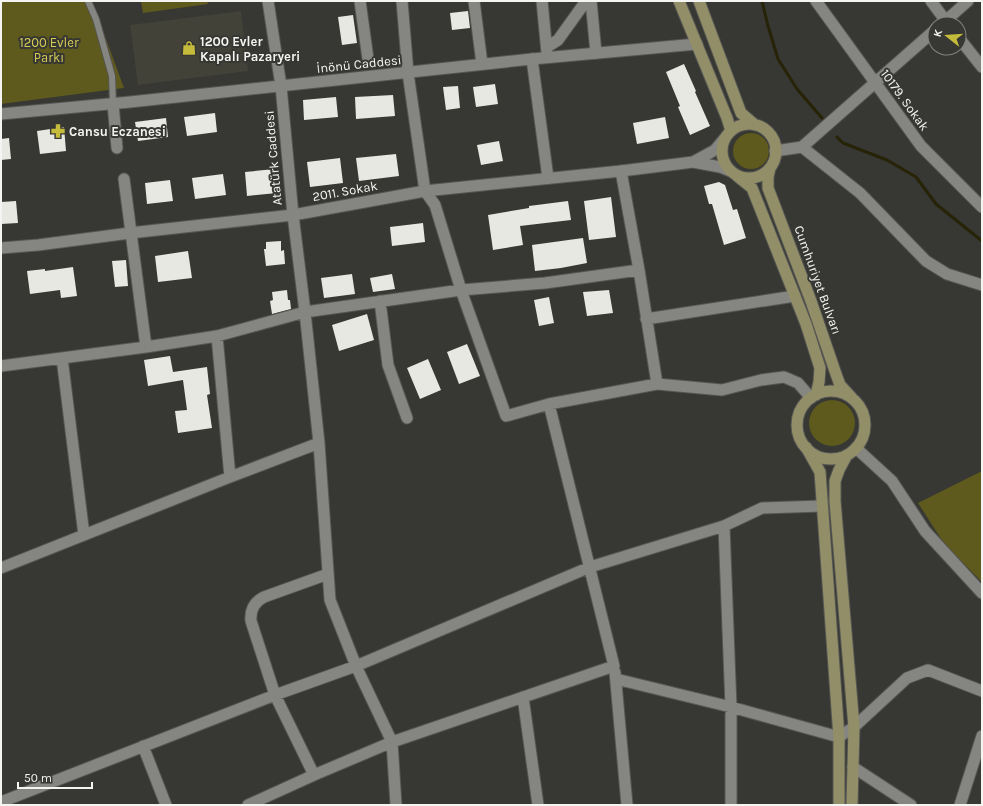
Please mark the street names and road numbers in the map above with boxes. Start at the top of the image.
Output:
street label: İnönü Caddesi [316,52,402,76]
street label: 10179. Sokak [878,66,932,134]
street label: Atatürk Caddesi [261,110,285,206]
street label: 2011. Sokak [311,178,379,204]
street label: Cumhuriyet Bulvarı [791,223,845,337]

